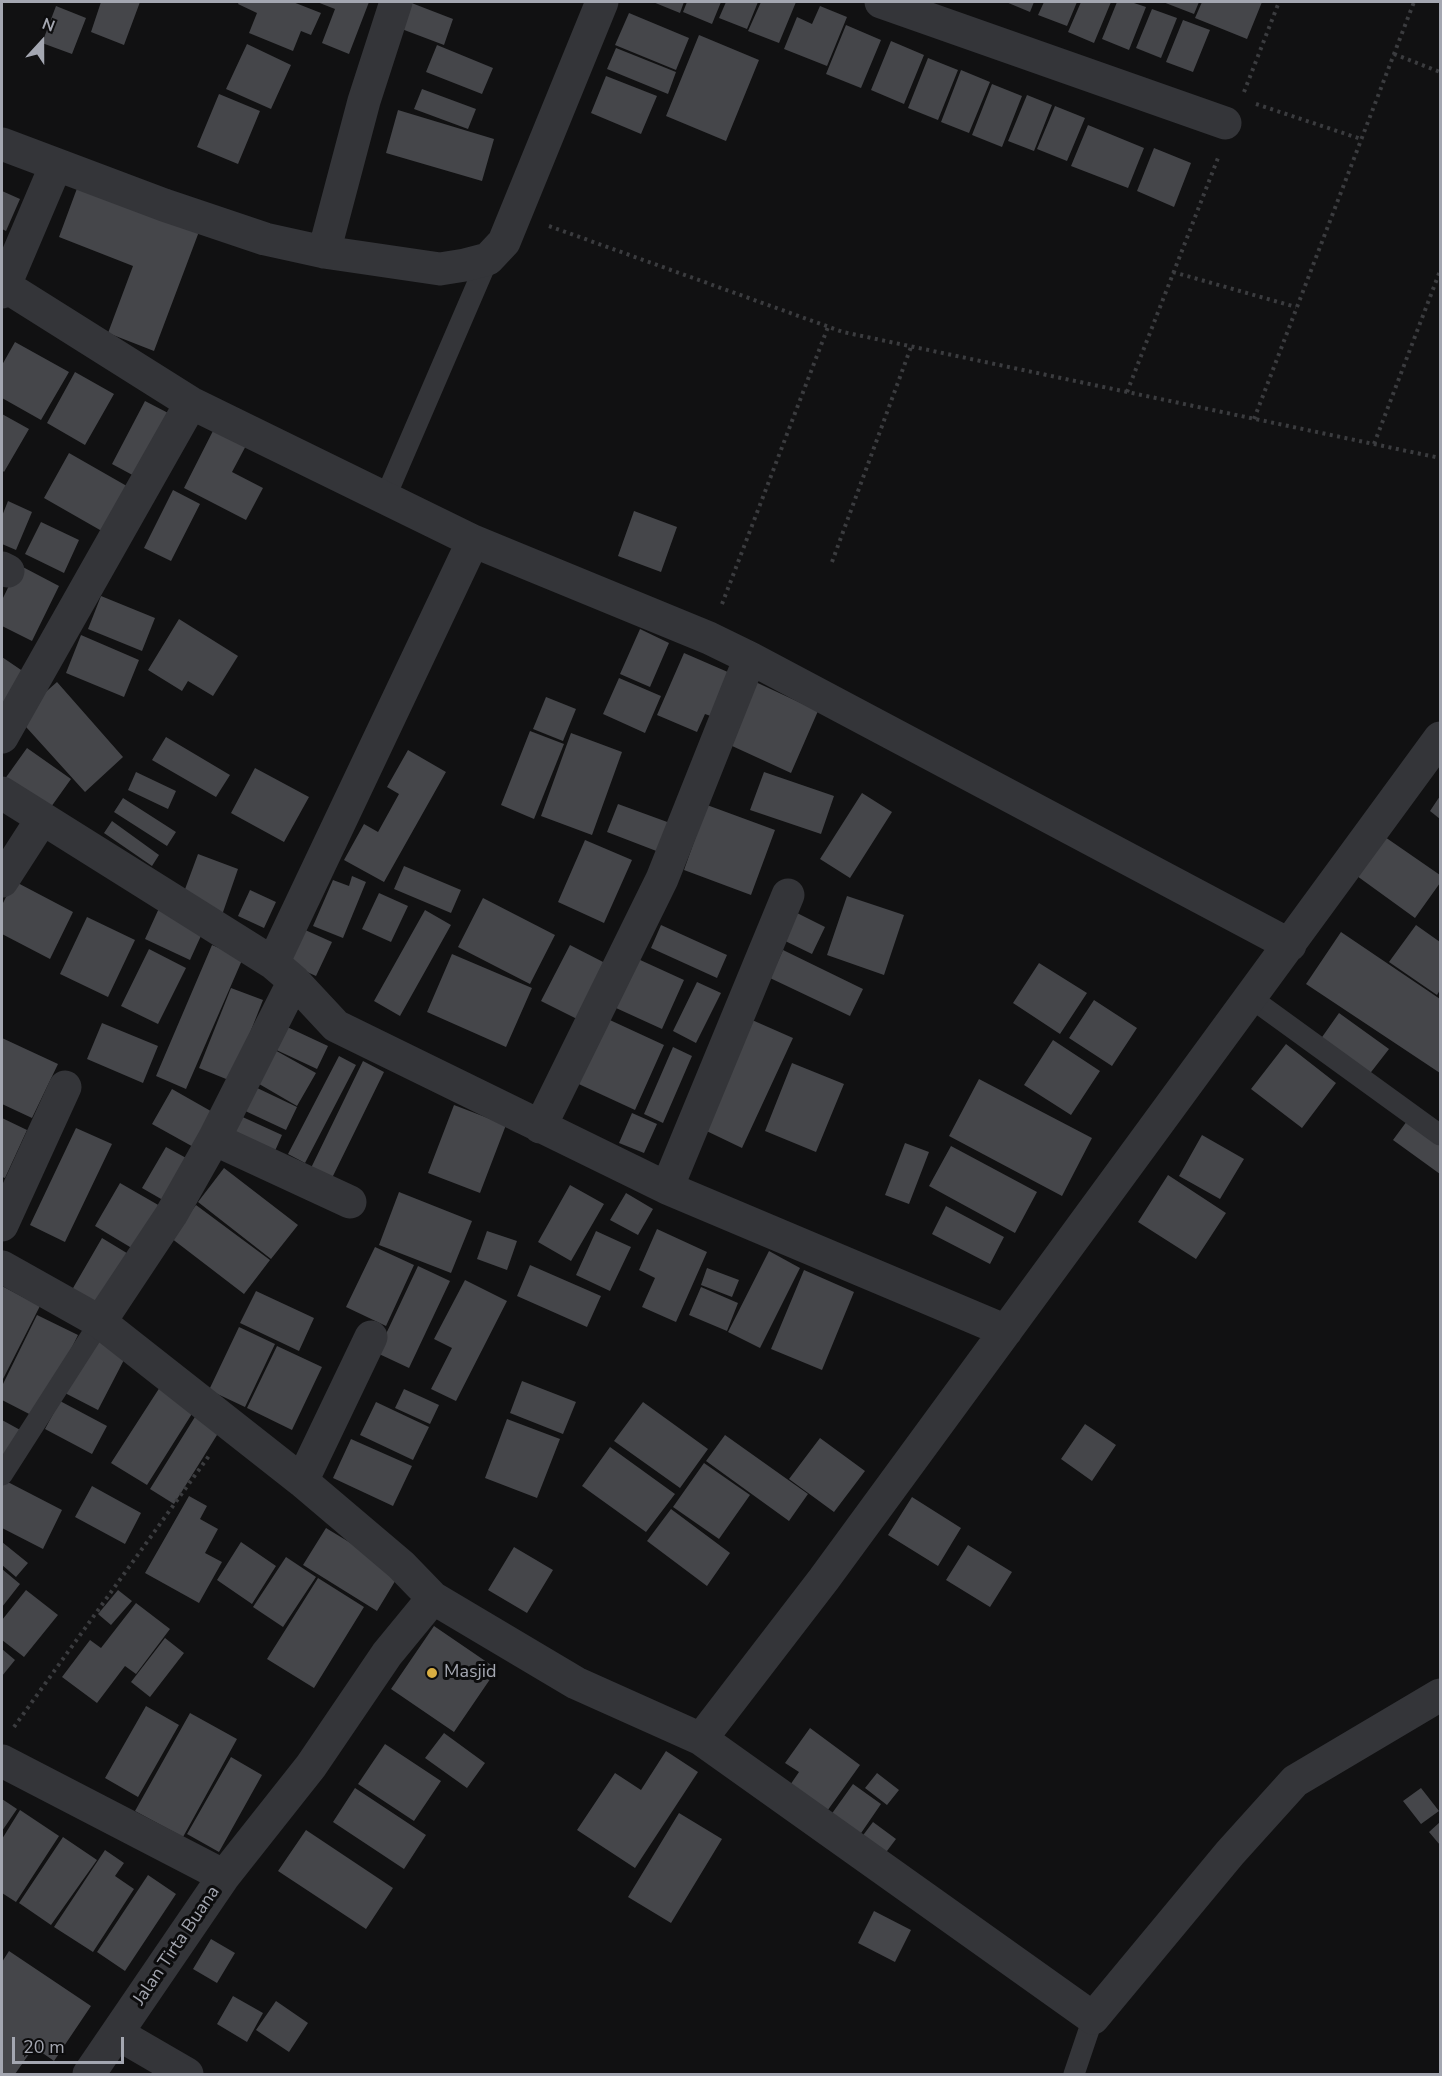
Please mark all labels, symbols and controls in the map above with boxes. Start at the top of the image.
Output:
north arrow [12,12,72,72]
text: N [39,13,58,38]
place label: Masjid [444,1662,497,1684]
marker: Masjid [425,1666,439,1680]
street label: Jalan Tirta Buana [129,1882,225,2010]
scale bar [15,2025,128,2063]
text: 20 m [23,2035,65,2059]

